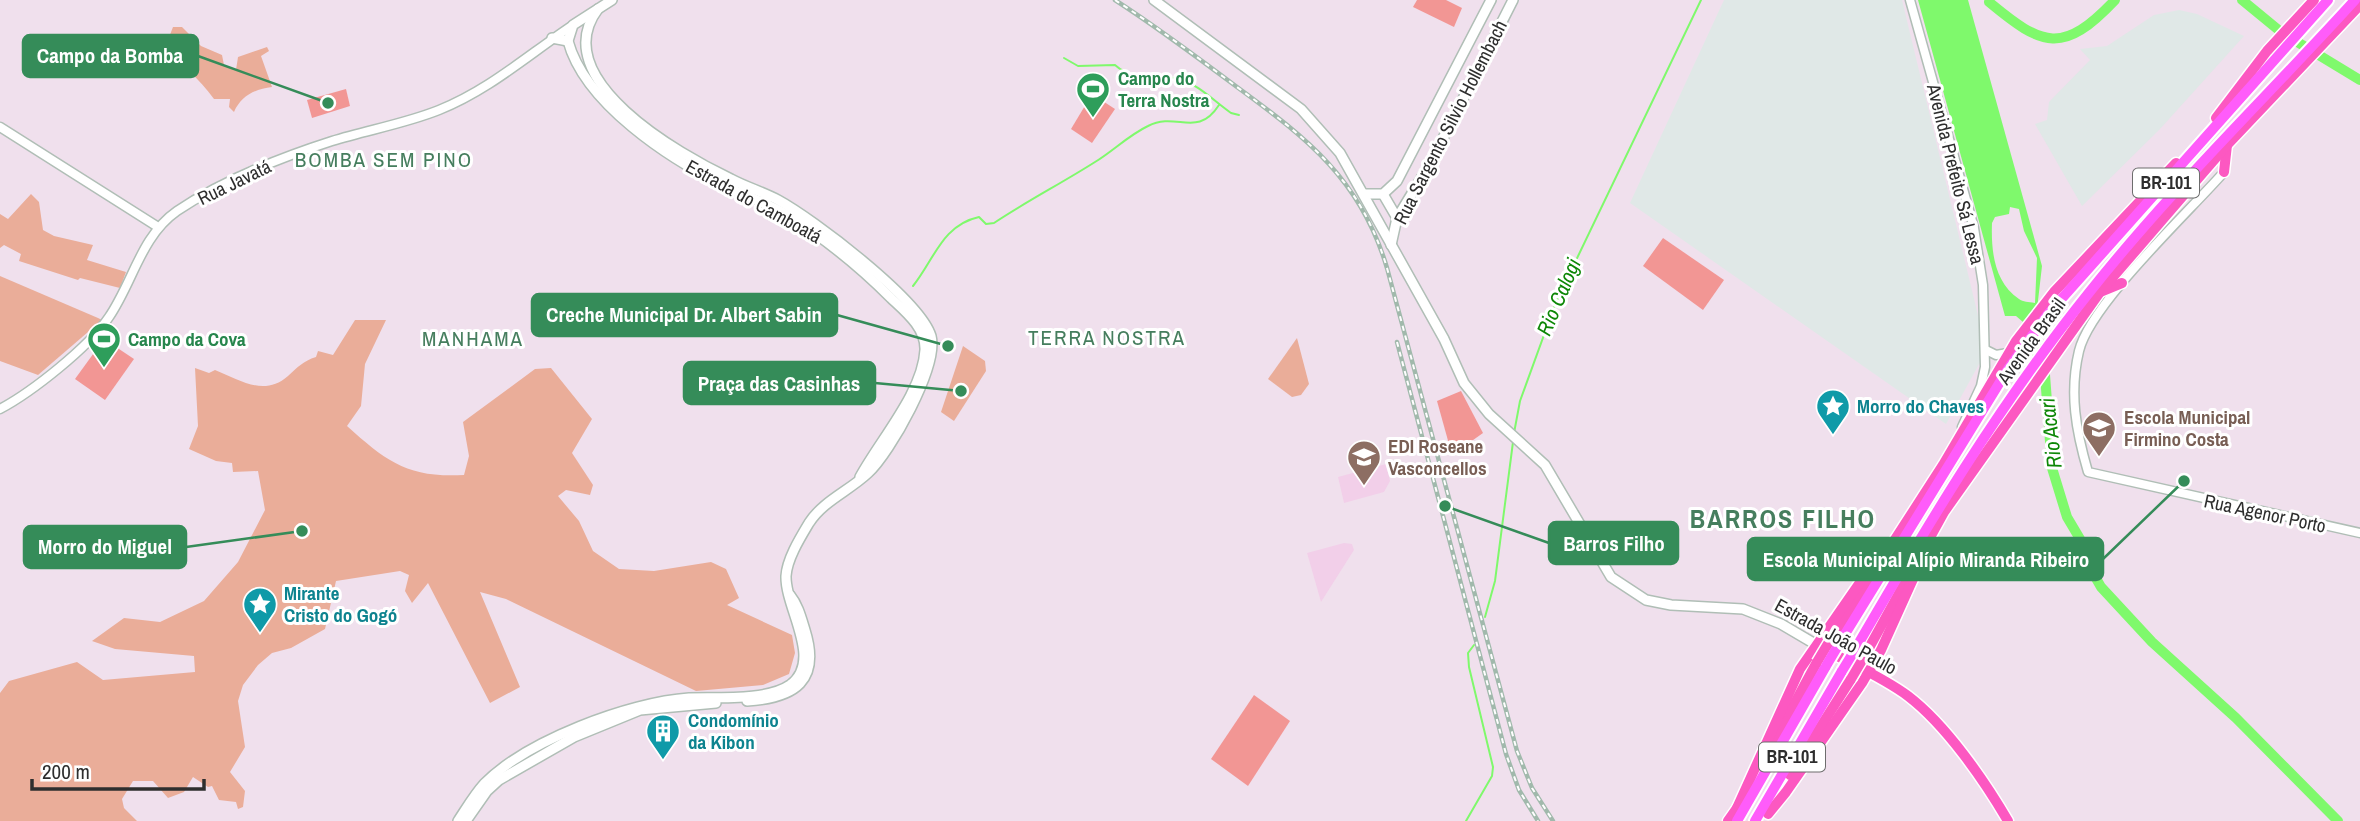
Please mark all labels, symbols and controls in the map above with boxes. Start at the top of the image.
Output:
street label: Rua Sargento Silvio Hollembach [1387,15,1513,229]
callout: Campo da Bomba [23,35,198,77]
text: Campo da Bomba [37,41,184,70]
place label: Campo do Terra Nostra [1118,65,1210,113]
sports icon: Campo do Terra Nostra [1074,70,1112,119]
street label: Avenida Prefeito Sá Lessa [1921,80,1991,267]
district label: BOMBA SEM PINO [295,145,473,174]
street label: Rua Javatá [193,153,275,211]
street label: Estrada do Camboatá [681,153,827,249]
road number: BR-101 [2133,168,2199,198]
water label: Rio Calogi [1529,254,1588,340]
street label: Avenida Brasil [1990,292,2071,390]
callout: Creche Municipal Dr. Albert Sabin [532,294,837,336]
text: Creche Municipal Dr. Albert Sabin [546,300,822,329]
sports icon: Campo da Cova [85,320,123,369]
district label: TERRA NOSTRA [1028,323,1186,352]
district label: MANHAMA [422,324,524,353]
place label: Campo da Cova [128,326,246,352]
callout: Praça das Casinhas [684,362,875,404]
text: Praça das Casinhas [698,369,860,398]
place icon: Morro do Chaves [1814,387,1852,436]
place label: Morro do Chaves [1857,393,1984,419]
water label: Rio Acari [2032,396,2069,470]
place label: Escola Municipal Firmino Costa [2124,404,2250,452]
school or university icon: Escola Municipal Firmino Costa [2080,409,2118,458]
place label: EDI Roseane Vasconcellos [1388,433,1487,481]
school or university icon: EDI Roseane Vasconcellos [1345,438,1383,487]
street label: Rua Agenor Porto [2202,487,2328,539]
district label: BARROS FILHO [1690,501,1876,536]
callout: Barros Filho [1549,522,1678,564]
callout: Morro do Miguel [24,526,186,568]
text: Barros Filho [1563,529,1665,558]
text: Morro do Miguel [38,532,172,561]
callout: Escola Municipal Alípio Miranda Ribeiro [1748,538,2103,580]
text: Escola Municipal Alípio Miranda Ribeiro [1763,545,2089,574]
place label: Mirante Cristo do Gogó [284,580,397,628]
place icon: Mirante Cristo do Gogó [241,585,279,634]
street label: Estrada João Paulo [1770,592,1902,680]
place label: Condomínio da Kibon [688,707,779,755]
building icon: Condomínio da Kibon [644,712,682,761]
road number: BR-101 [1759,742,1825,772]
scale bar [32,748,203,792]
text: 200 m [42,757,90,786]

